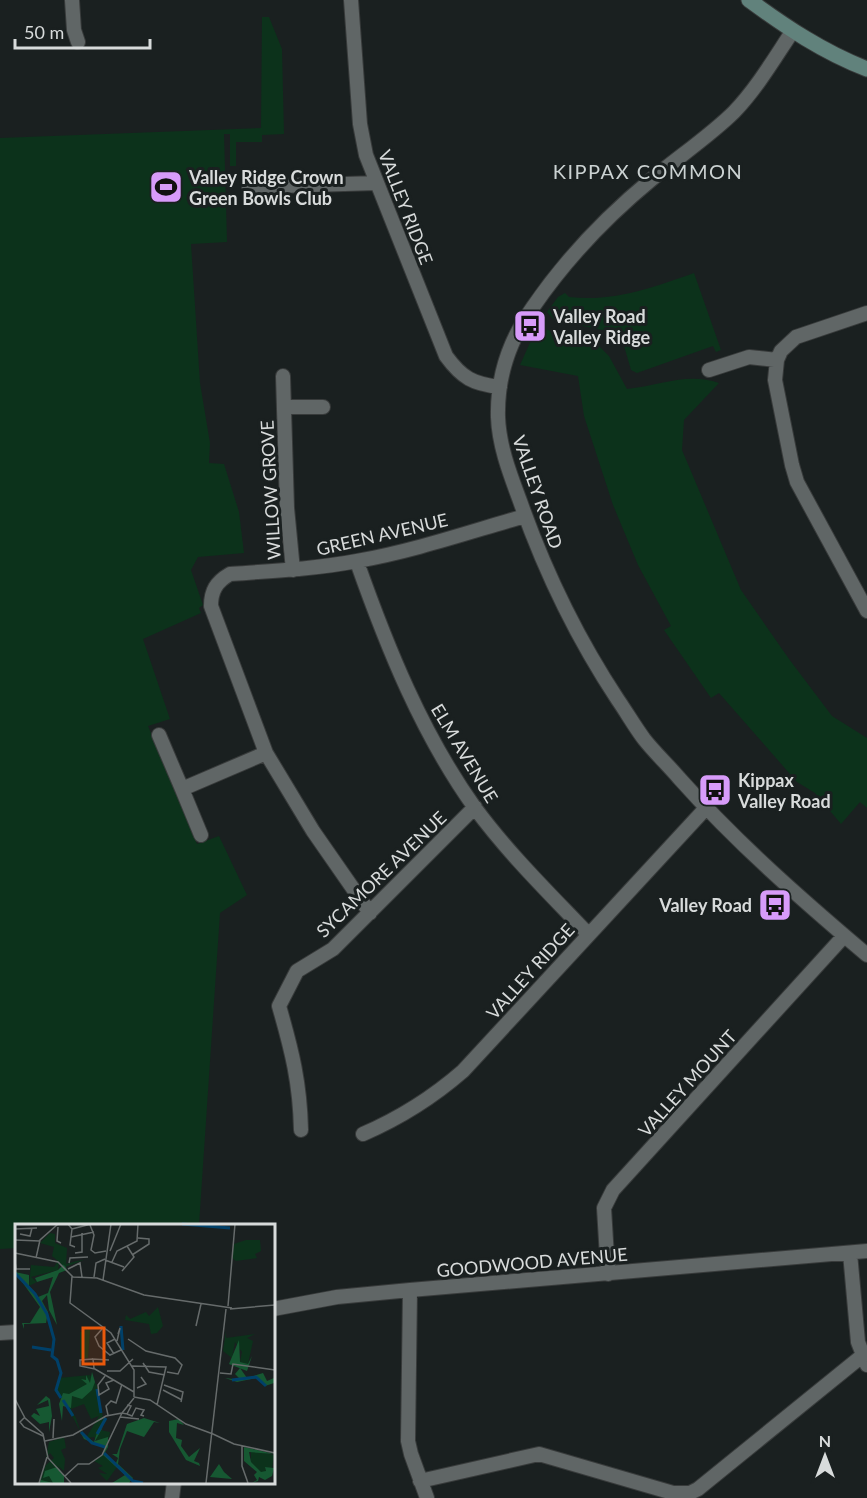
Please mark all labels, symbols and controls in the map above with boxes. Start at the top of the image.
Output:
scale bar [15,12,150,50]
text: 50 m [24,21,64,43]
street label: VALLEY RIDGE [374,147,438,267]
district label: KIPPAX COMMON [553,159,743,183]
place label: Valley Ridge Crown Green Bowls Club [188,166,344,209]
sports icon: Valley Ridge Crown Green Bowls Club [148,169,184,205]
place label: Valley Road Valley Ridge [552,305,651,348]
bus stop icon: Valley Road Valley Ridge [512,308,548,344]
street label: WILLOW GROVE [255,420,285,560]
street label: VALLEY ROAD [508,432,568,552]
street label: GREEN AVENUE [314,508,450,560]
street label: ELM AVENUE [427,700,503,806]
place label: Kippax Valley Road [737,769,831,812]
bus stop icon: Kippax Valley Road [697,772,733,808]
street label: SYCAMORE AVENUE [311,806,451,942]
bus stop icon: Valley Road [757,887,793,923]
place label: Valley Road [658,894,752,916]
street label: VALLEY RIDGE [481,919,579,1023]
street label: VALLEY MOUNT [633,1025,741,1141]
inset map [15,1224,274,1483]
street label: GOODWOOD AVENUE [436,1243,628,1281]
north arrow [795,1426,855,1486]
text: N [819,1431,831,1450]

